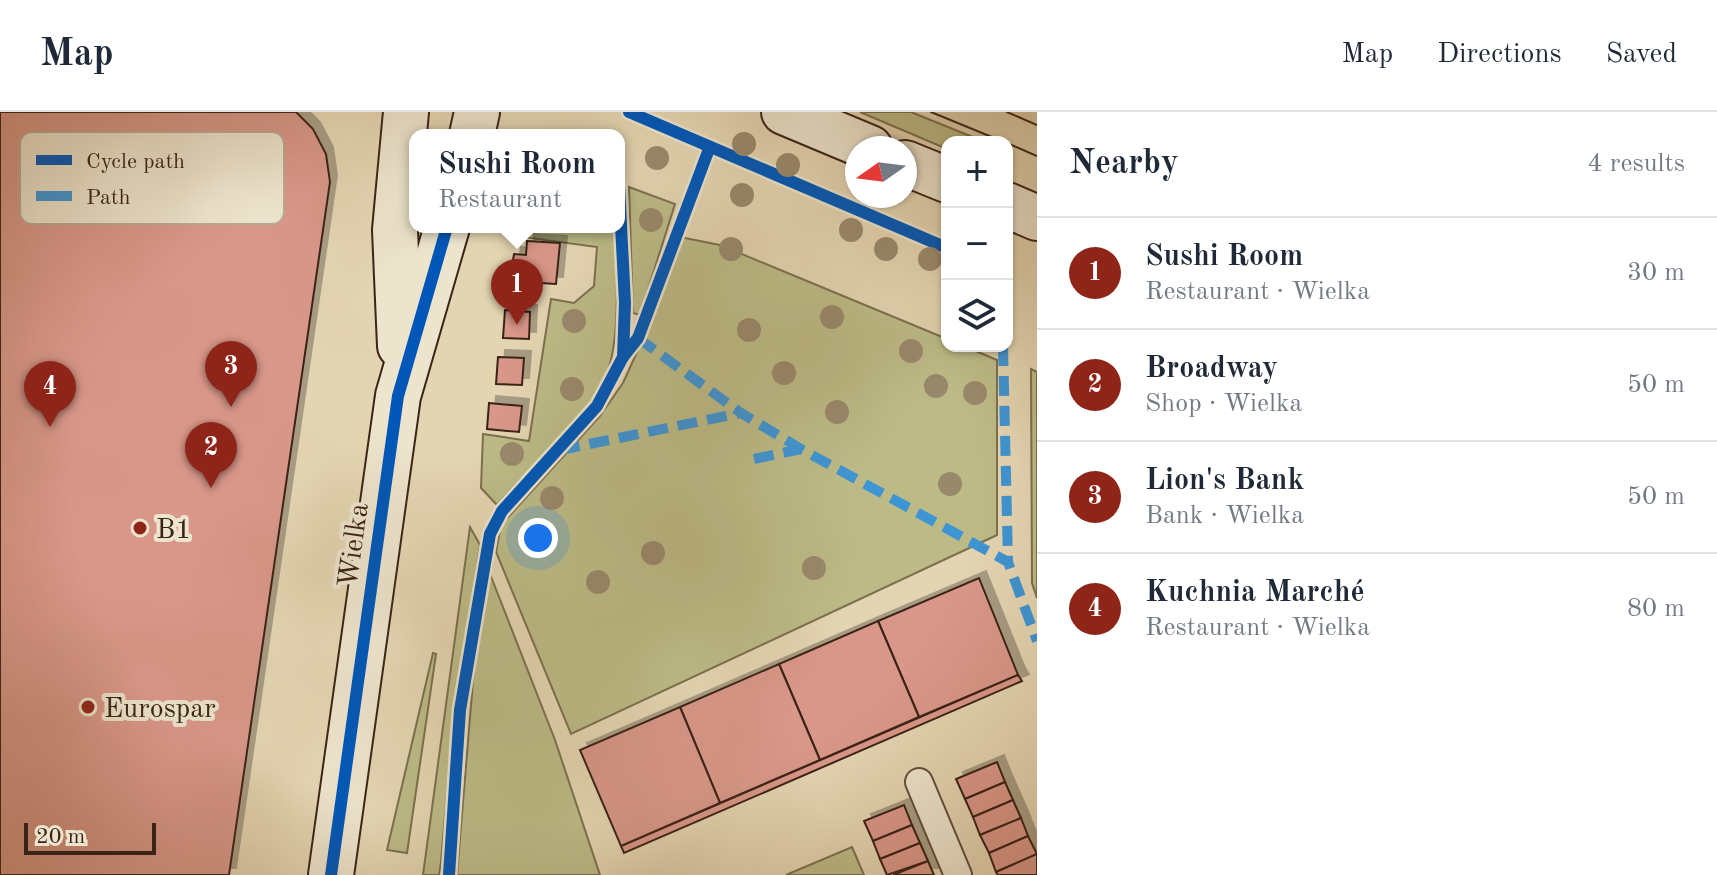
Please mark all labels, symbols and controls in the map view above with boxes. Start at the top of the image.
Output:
text: Map [40,36,114,74]
text: Map [1341,41,1393,69]
text: Directions [1437,41,1562,69]
text: Saved [1606,41,1677,69]
popup [409,129,625,233]
legend [20,132,284,224]
north arrow [845,136,917,208]
map controls [941,136,1013,352]
button: + [941,136,1013,208]
text: Nearby [1069,147,1179,181]
text: Sushi Room [438,150,596,180]
text: Cycle path [86,151,185,173]
text: 4 results [1587,151,1685,177]
text: Path [86,187,131,209]
text: Restaurant [438,187,562,213]
button: − [941,208,1013,280]
text: Sushi Room [1145,242,1303,272]
pin: 1 [491,259,543,325]
text: 1 [1087,260,1103,286]
text: 30 m [1627,260,1685,286]
text: Restaurant · Wielka [1145,279,1370,305]
button: layers [941,280,1013,352]
pin: 3 [205,341,257,407]
text: Broadway [1145,354,1278,384]
pin: 4 [24,361,76,427]
text: 2 [1087,372,1103,398]
text: 50 m [1627,372,1685,398]
text: Shop · Wielka [1145,391,1302,417]
pin: 2 [185,422,237,488]
text: Lion's Bank [1145,466,1304,496]
text: 3 [1087,484,1103,510]
text: 50 m [1627,484,1685,510]
street label: Wielka [335,501,375,589]
text: Bank · Wielka [1145,503,1304,529]
place label: B1 [156,517,192,545]
your location [518,518,558,558]
marker: B1 [131,519,149,537]
text: Kuchnia Marché [1145,578,1365,608]
text: 4 [1087,596,1103,622]
text: 80 m [1627,596,1685,622]
text: Restaurant · Wielka [1145,615,1370,641]
place label: Eurospar [104,696,216,724]
marker: Eurospar [79,698,97,716]
scale bar [24,819,156,855]
text: 20 m [36,826,85,848]

